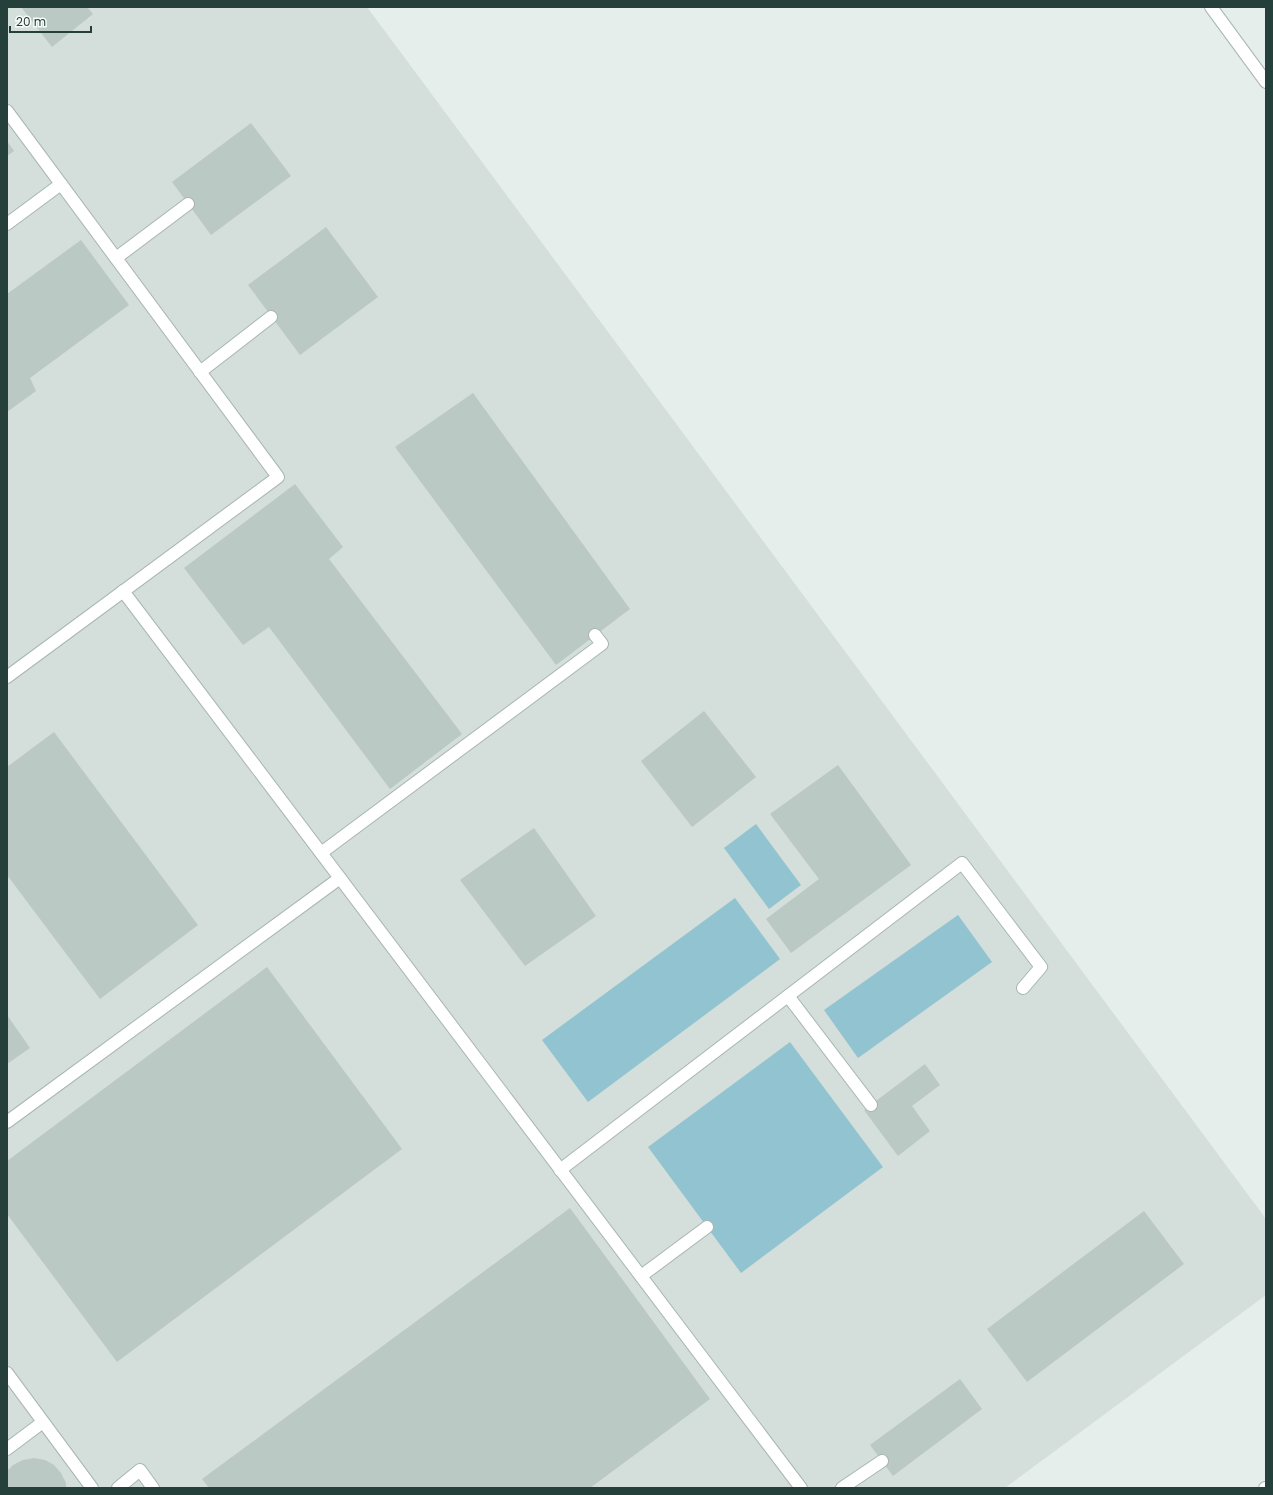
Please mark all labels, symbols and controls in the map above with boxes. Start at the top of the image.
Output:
scale bar [10,8,91,34]
text: 20 m [16,13,46,30]

